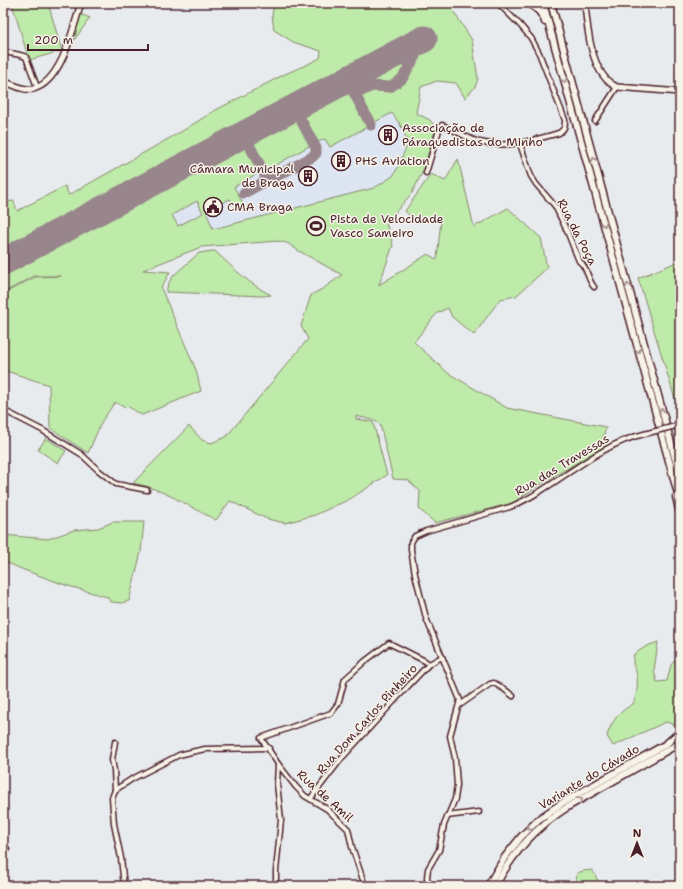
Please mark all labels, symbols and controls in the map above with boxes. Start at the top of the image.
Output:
scale bar [28,26,148,52]
text: 200 m [34,32,73,48]
one-way arrow [559,76,568,83]
place label: Associação de Páraquedistas do Minho [402,120,543,150]
building icon: Associação de Páraquedistas do Minho [377,124,399,146]
building icon: PHS Aviation [330,150,352,172]
place label: PHS Aviation [355,153,430,169]
one-way arrow [590,157,598,163]
place label: Câmara Municipal de Braga [190,161,295,191]
building icon: Câmara Municipal de Braga [297,165,319,187]
public building icon: CMA Braga [202,196,224,218]
street label: Rua da Poça [553,196,601,268]
place label: CMA Braga [227,199,293,215]
place label: Pista de Velocidade Vasco Sameiro [330,211,444,241]
sports icon: Pista de Velocidade Vasco Sameiro [305,215,327,237]
one-way arrow [599,221,608,228]
one-way arrow [624,282,633,289]
one-way arrow [633,346,642,353]
one-way arrow [658,408,667,415]
street label: Rua das Travessas [512,430,612,500]
street label: Rua Dom Carlos Pinheiro [313,660,421,778]
street label: Variante do Cávado [536,741,642,813]
street label: Rua de Amil [293,766,357,826]
one-way arrow [576,797,583,804]
one-way arrow [527,823,535,831]
north arrow [617,823,657,863]
text: N [633,826,642,841]

